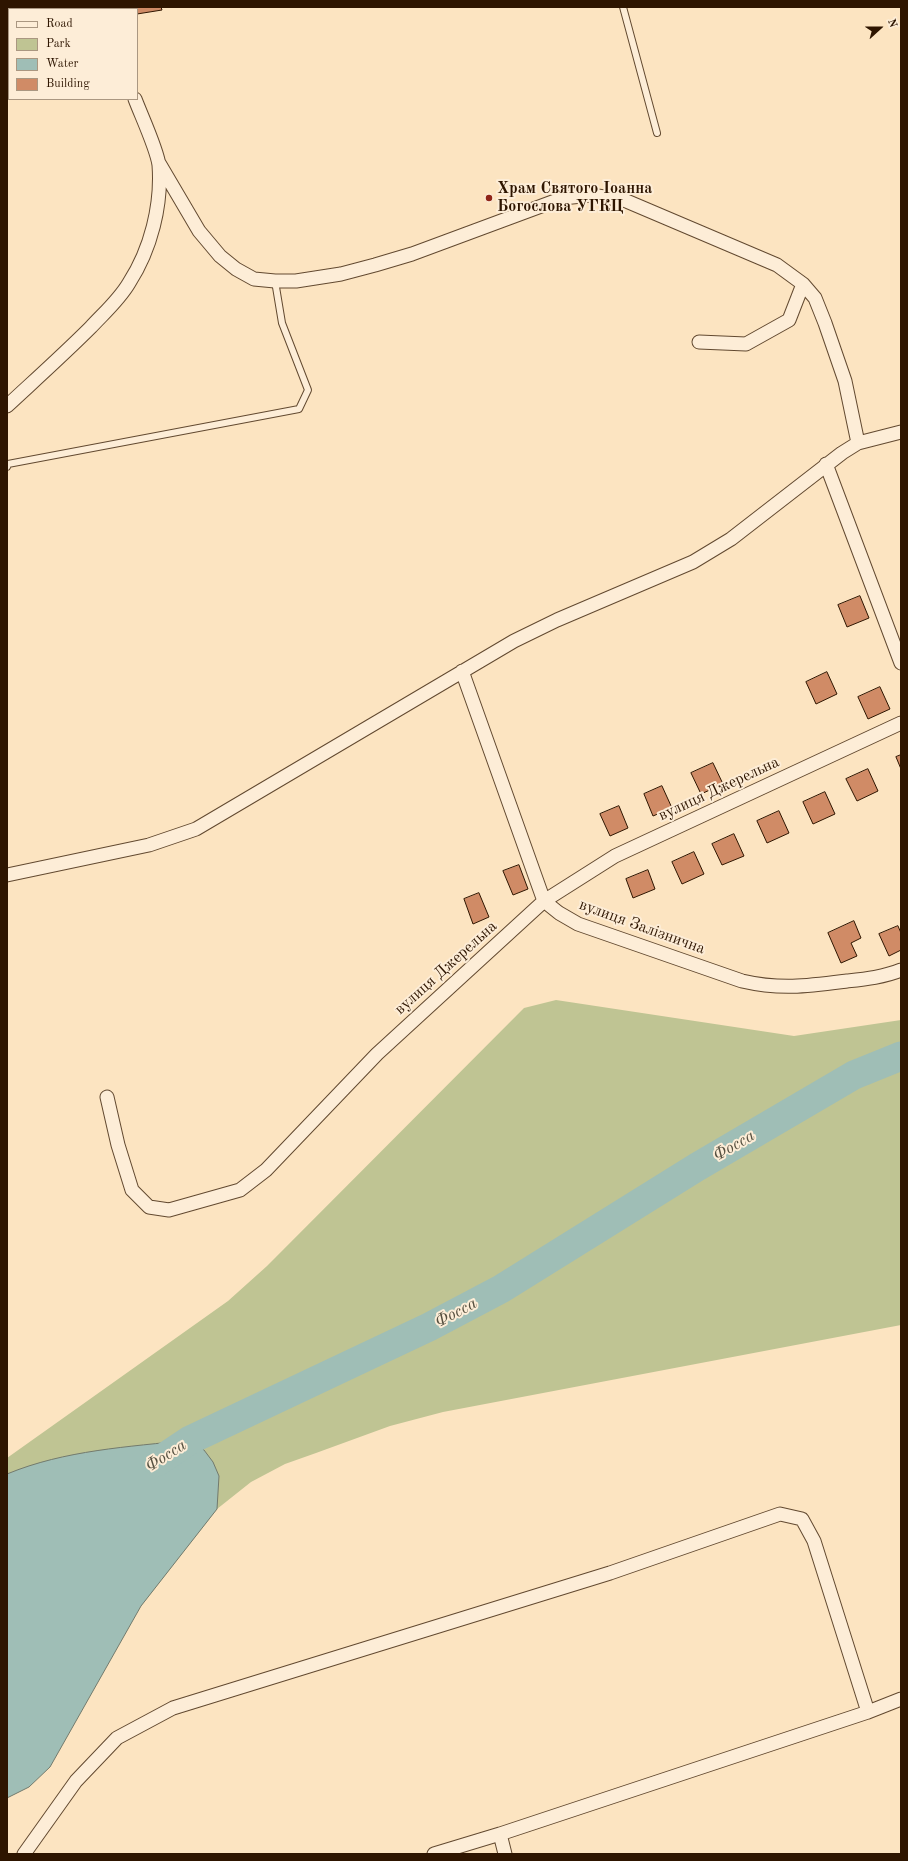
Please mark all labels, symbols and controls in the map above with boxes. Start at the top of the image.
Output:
legend [8,8,138,100]
north arrow [860,8,900,48]
text: Road [46,18,73,30]
text: N [885,18,898,29]
text: Park [46,38,71,50]
text: Water [46,58,78,70]
text: Building [46,78,90,90]
place label: Храм Святого Іоанна Богослова УГКЦ [497,179,652,217]
marker: Храм Святого Іоанна Богослова УГКЦ [484,193,494,203]
street label: вулиця Джерельна [655,753,783,825]
street label: вулиця Залізнична [576,895,708,959]
street label: вулиця Джерельна [391,917,501,1019]
water label: Фосса [709,1126,759,1166]
water label: Фосса [431,1293,481,1333]
water label: Фосса [142,1435,190,1477]

